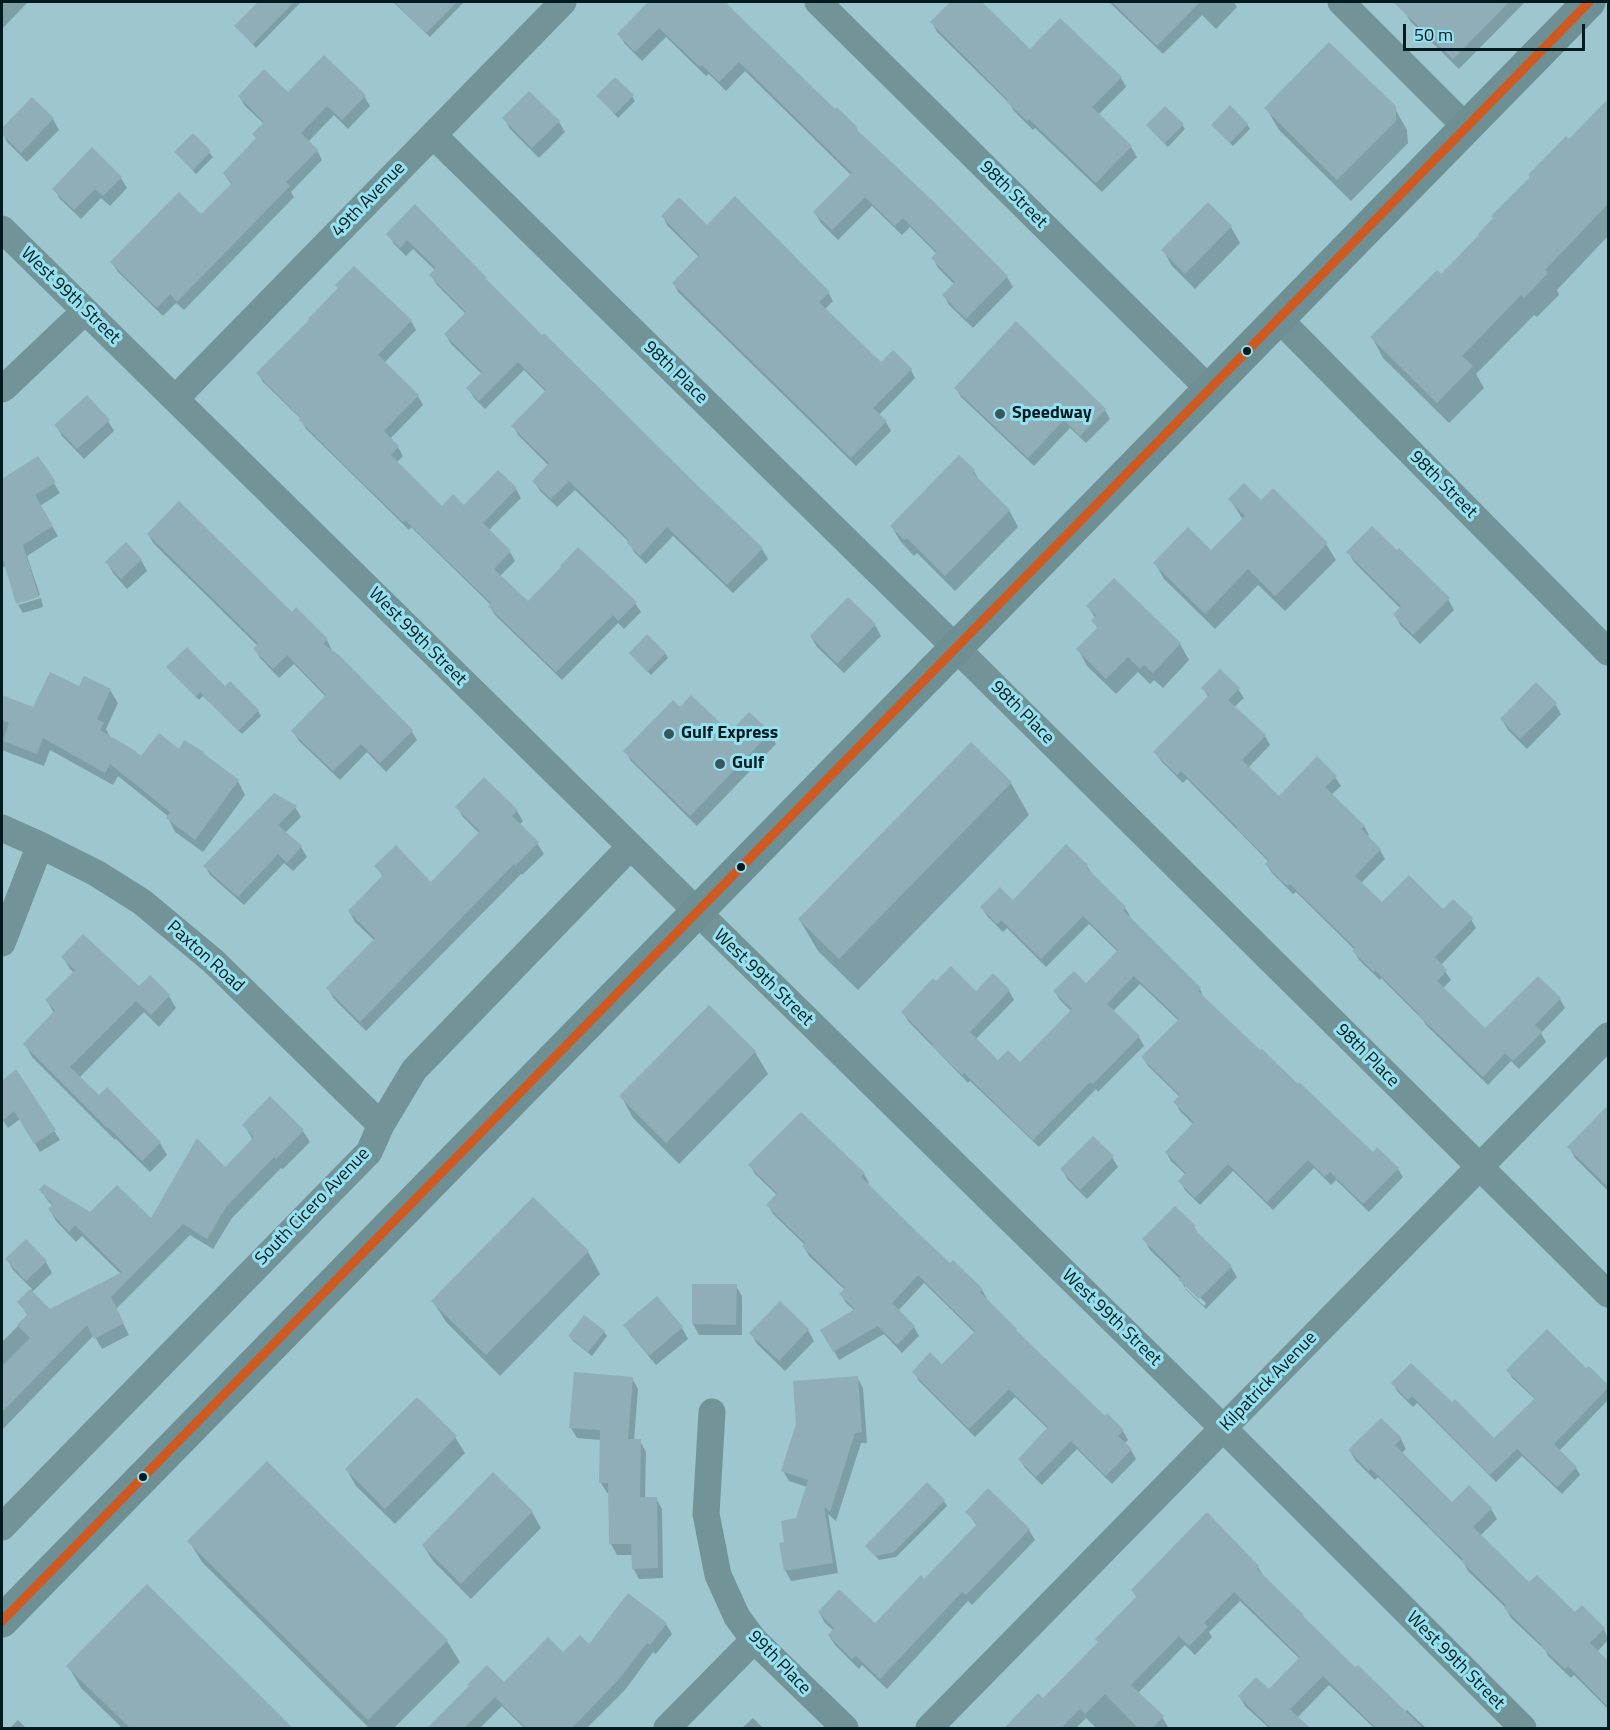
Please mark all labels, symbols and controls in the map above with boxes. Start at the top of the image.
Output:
scale bar [1406,12,1588,50]
text: 50 m [1414,21,1453,48]
street label: 98th Street [975,157,1051,233]
street label: 49th Avenue [328,158,410,242]
street label: West 99th Street [16,243,124,349]
street label: 98th Place [638,337,712,409]
unlabelled marker [1241,345,1253,357]
place label: Speedway [1012,403,1092,425]
marker: Speedway [993,407,1007,421]
street label: 98th Street [1405,447,1481,523]
street label: West 99th Street [363,583,471,691]
street label: 98th Place [986,677,1058,749]
place label: Gulf Express [681,723,778,745]
marker: Gulf Express [662,727,676,741]
place label: Gulf [732,753,764,775]
marker: Gulf [713,757,727,771]
unlabelled marker [735,861,747,873]
street label: Paxton Road [162,917,248,997]
street label: West 99th Street [709,925,817,1031]
street label: 98th Place [1331,1020,1403,1092]
street label: South Cicero Avenue [251,1144,375,1270]
street label: West 99th Street [1057,1265,1165,1371]
street label: Kilpatrick Avenue [1216,1328,1322,1436]
unlabelled marker [137,1471,149,1483]
street label: West 99th Street [1401,1607,1509,1715]
street label: 99th Place [743,1626,815,1700]

